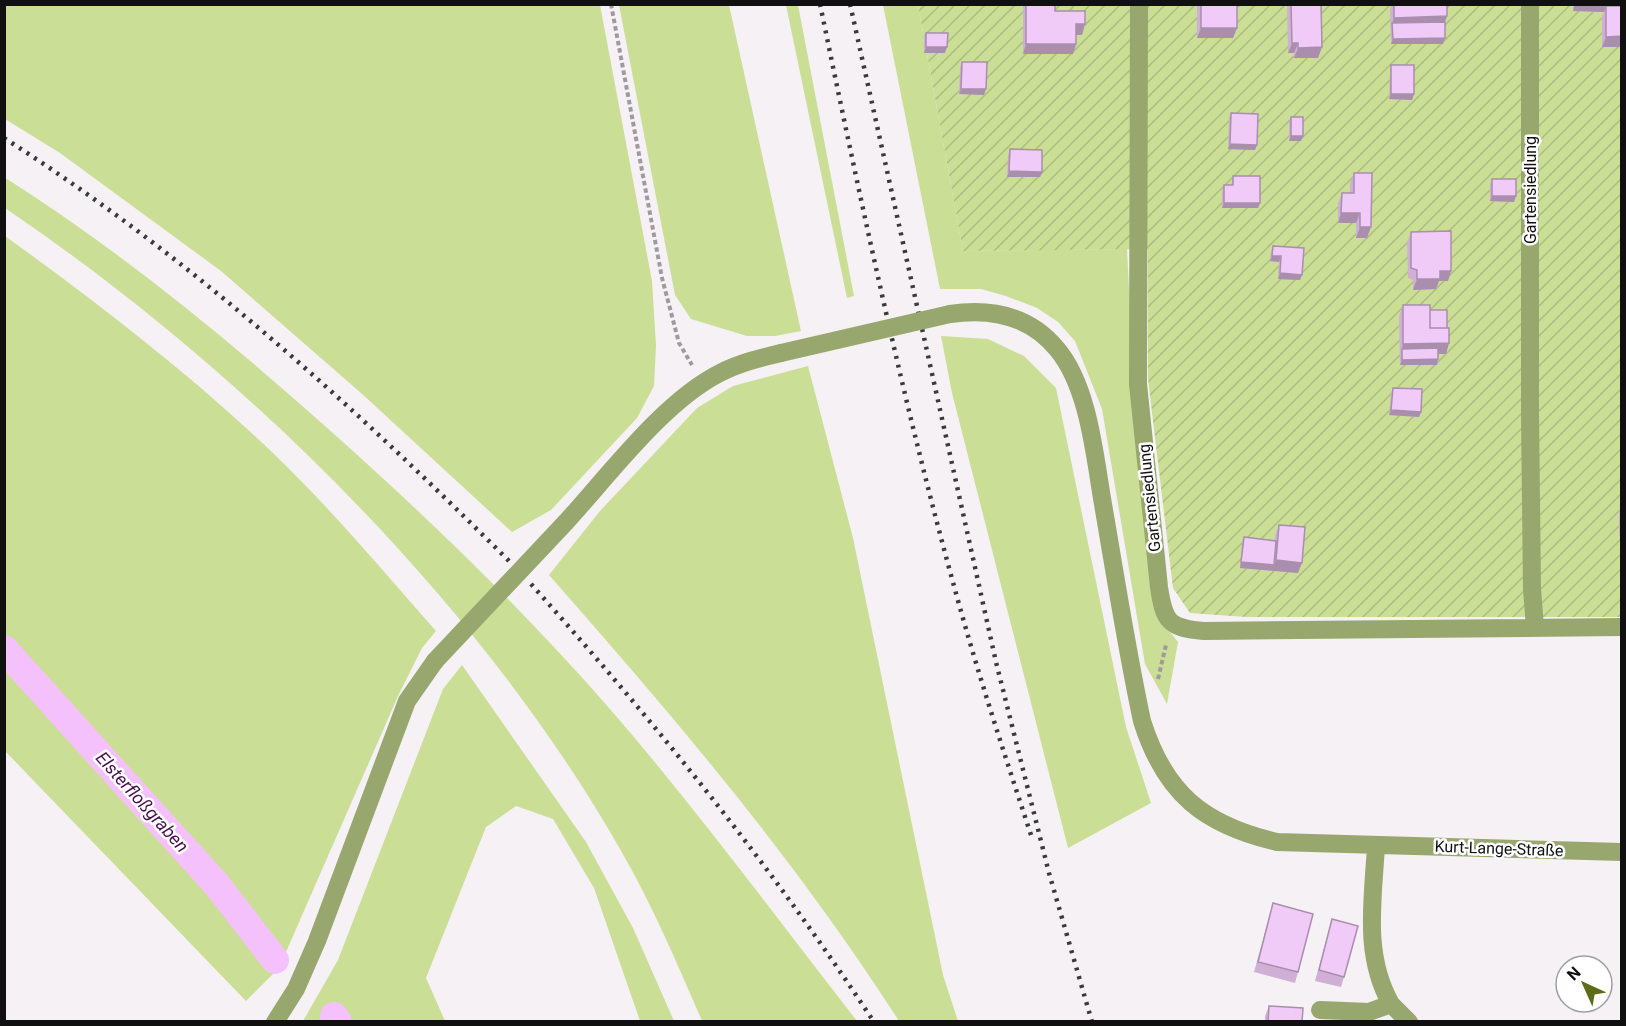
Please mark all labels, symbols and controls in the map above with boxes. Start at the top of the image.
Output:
street label: Gartensiedlung [1521,136,1540,244]
street label: Gartensiedlung [1134,443,1165,553]
water label: Elsterfloßgraben [92,747,193,856]
street label: Kurt-Lange-Straße [1434,837,1564,860]
north arrow [1554,954,1614,1014]
text: N [1563,963,1584,984]

